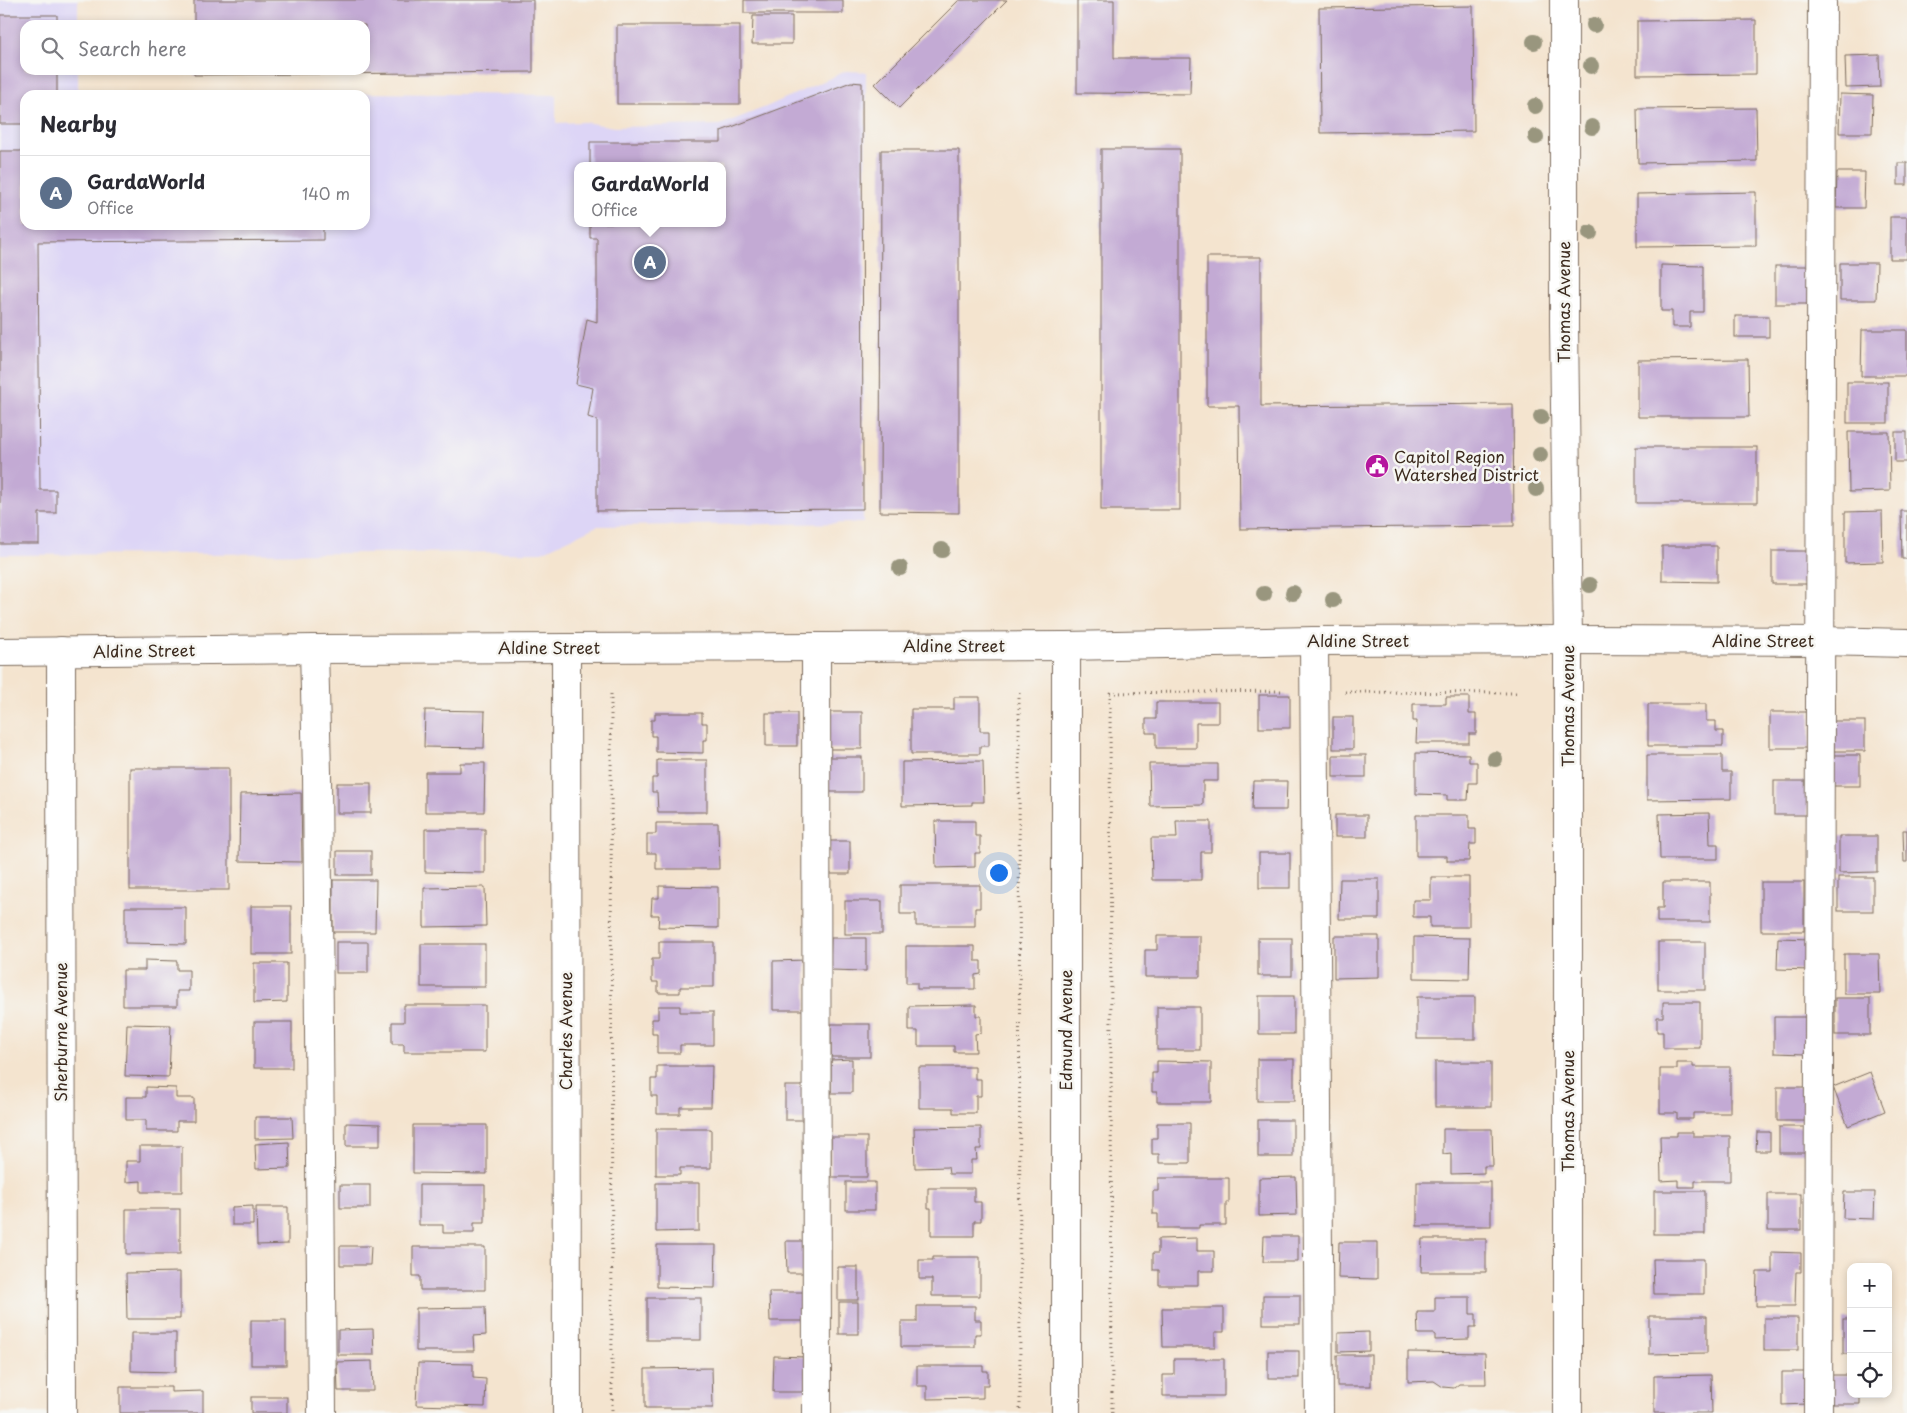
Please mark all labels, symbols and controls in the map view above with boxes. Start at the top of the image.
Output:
search box [20,20,370,75]
icon: search [38,34,66,62]
text: Search here [78,34,187,62]
text: Nearby [40,107,117,139]
popup [574,162,726,227]
text: GardaWorld [87,167,205,195]
text: GardaWorld [591,169,709,197]
text: A [50,181,62,205]
text: 140 m [302,181,350,205]
text: Office [87,195,134,219]
text: Office [591,197,638,221]
street label: Thomas Avenue [1551,241,1575,363]
pin: A [634,243,666,281]
place label: Capitol Region Watershed District [1394,444,1539,486]
public building icon: Capitol Region Watershed District [1364,453,1390,479]
street label: Aldine Street [1307,628,1410,652]
street label: Aldine Street [1712,628,1815,652]
street label: Aldine Street [903,633,1006,657]
street label: Aldine Street [498,635,601,659]
street label: Aldine Street [93,637,196,663]
street label: Thomas Avenue [1555,645,1579,767]
your location [986,860,1012,886]
street label: Sherburne Avenue [48,962,72,1102]
street label: Edmund Avenue [1053,969,1077,1090]
street label: Charles Avenue [553,972,577,1090]
street label: Thomas Avenue [1555,1050,1579,1172]
map controls [1847,1263,1892,1398]
button: + [1847,1263,1892,1308]
button: − [1847,1308,1892,1353]
button: locate [1847,1353,1892,1398]

